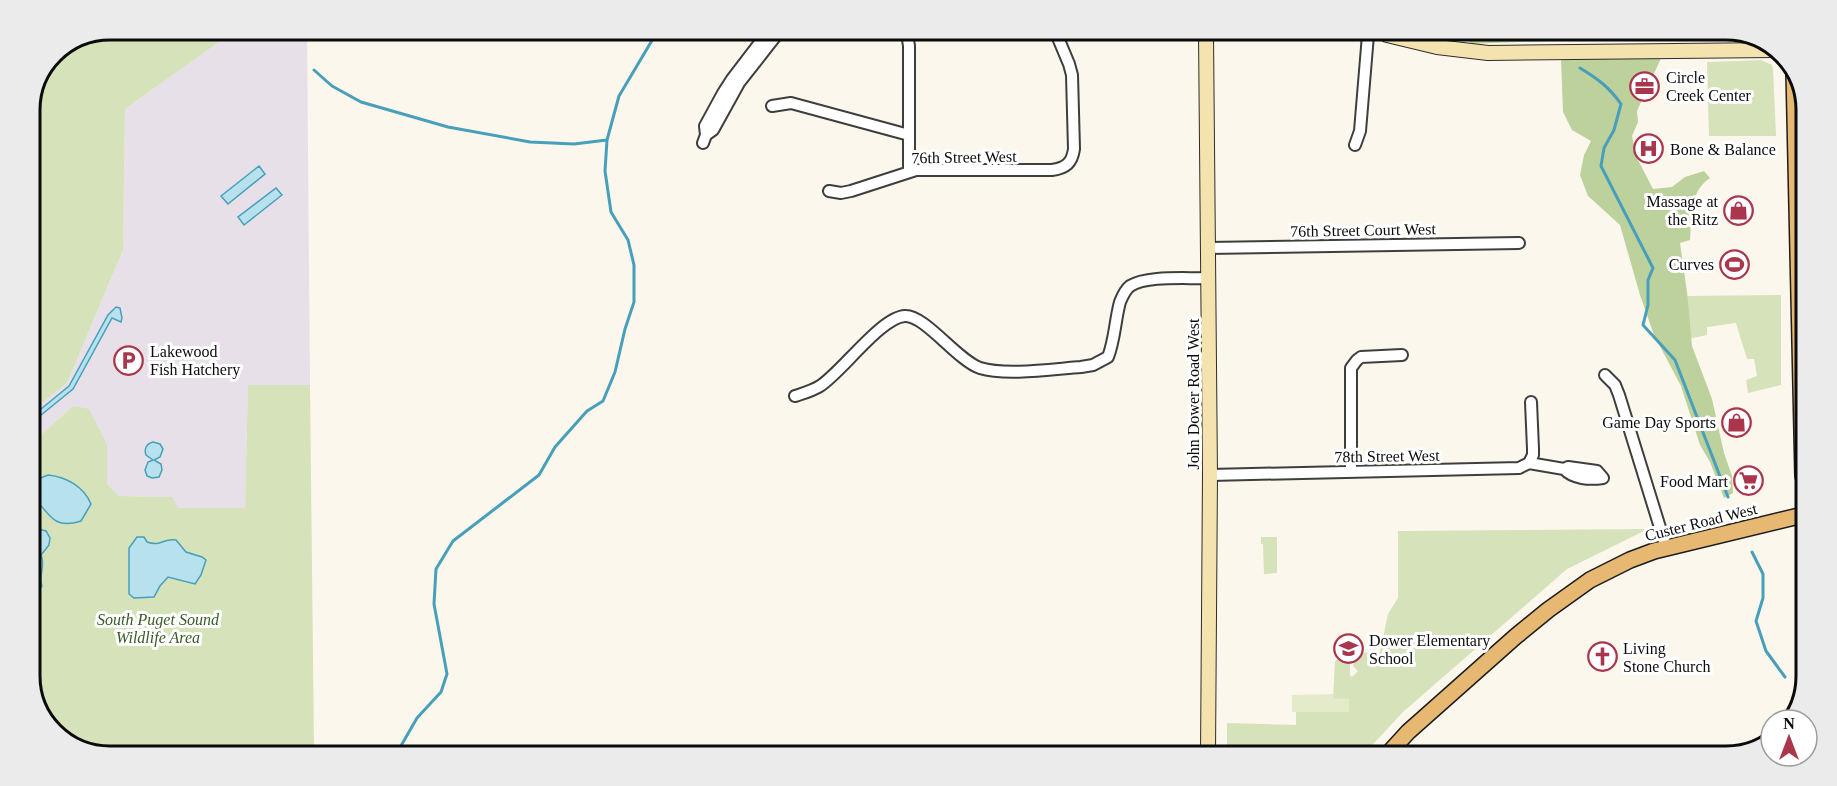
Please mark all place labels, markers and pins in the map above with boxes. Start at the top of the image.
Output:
place label: Circle Creek Center [1666,69,1752,104]
office icon: Circle Creek Center [1629,70,1661,102]
hospital icon: Bone & Balance [1633,133,1665,165]
place label: Bone & Balance [1670,141,1776,158]
place label: Massage at the Ritz [1646,193,1719,228]
shop icon: Massage at the Ritz [1723,194,1755,226]
sports icon: Curves [1719,248,1751,280]
place label: Curves [1669,256,1714,273]
place label: Lakewood Fish Hatchery [150,343,240,379]
parking icon: Lakewood Fish Hatchery [113,344,145,376]
shop icon: Game Day Sports [1721,406,1753,438]
place label: Game Day Sports [1602,414,1716,432]
supermarket icon: Food Mart [1733,465,1765,497]
place label: Food Mart [1660,473,1729,490]
place label: Dower Elementary School [1369,632,1490,667]
school or university icon: Dower Elementary School [1332,633,1364,665]
place label: Living Stone Church [1623,640,1711,675]
church icon: Living Stone Church [1586,641,1618,673]

